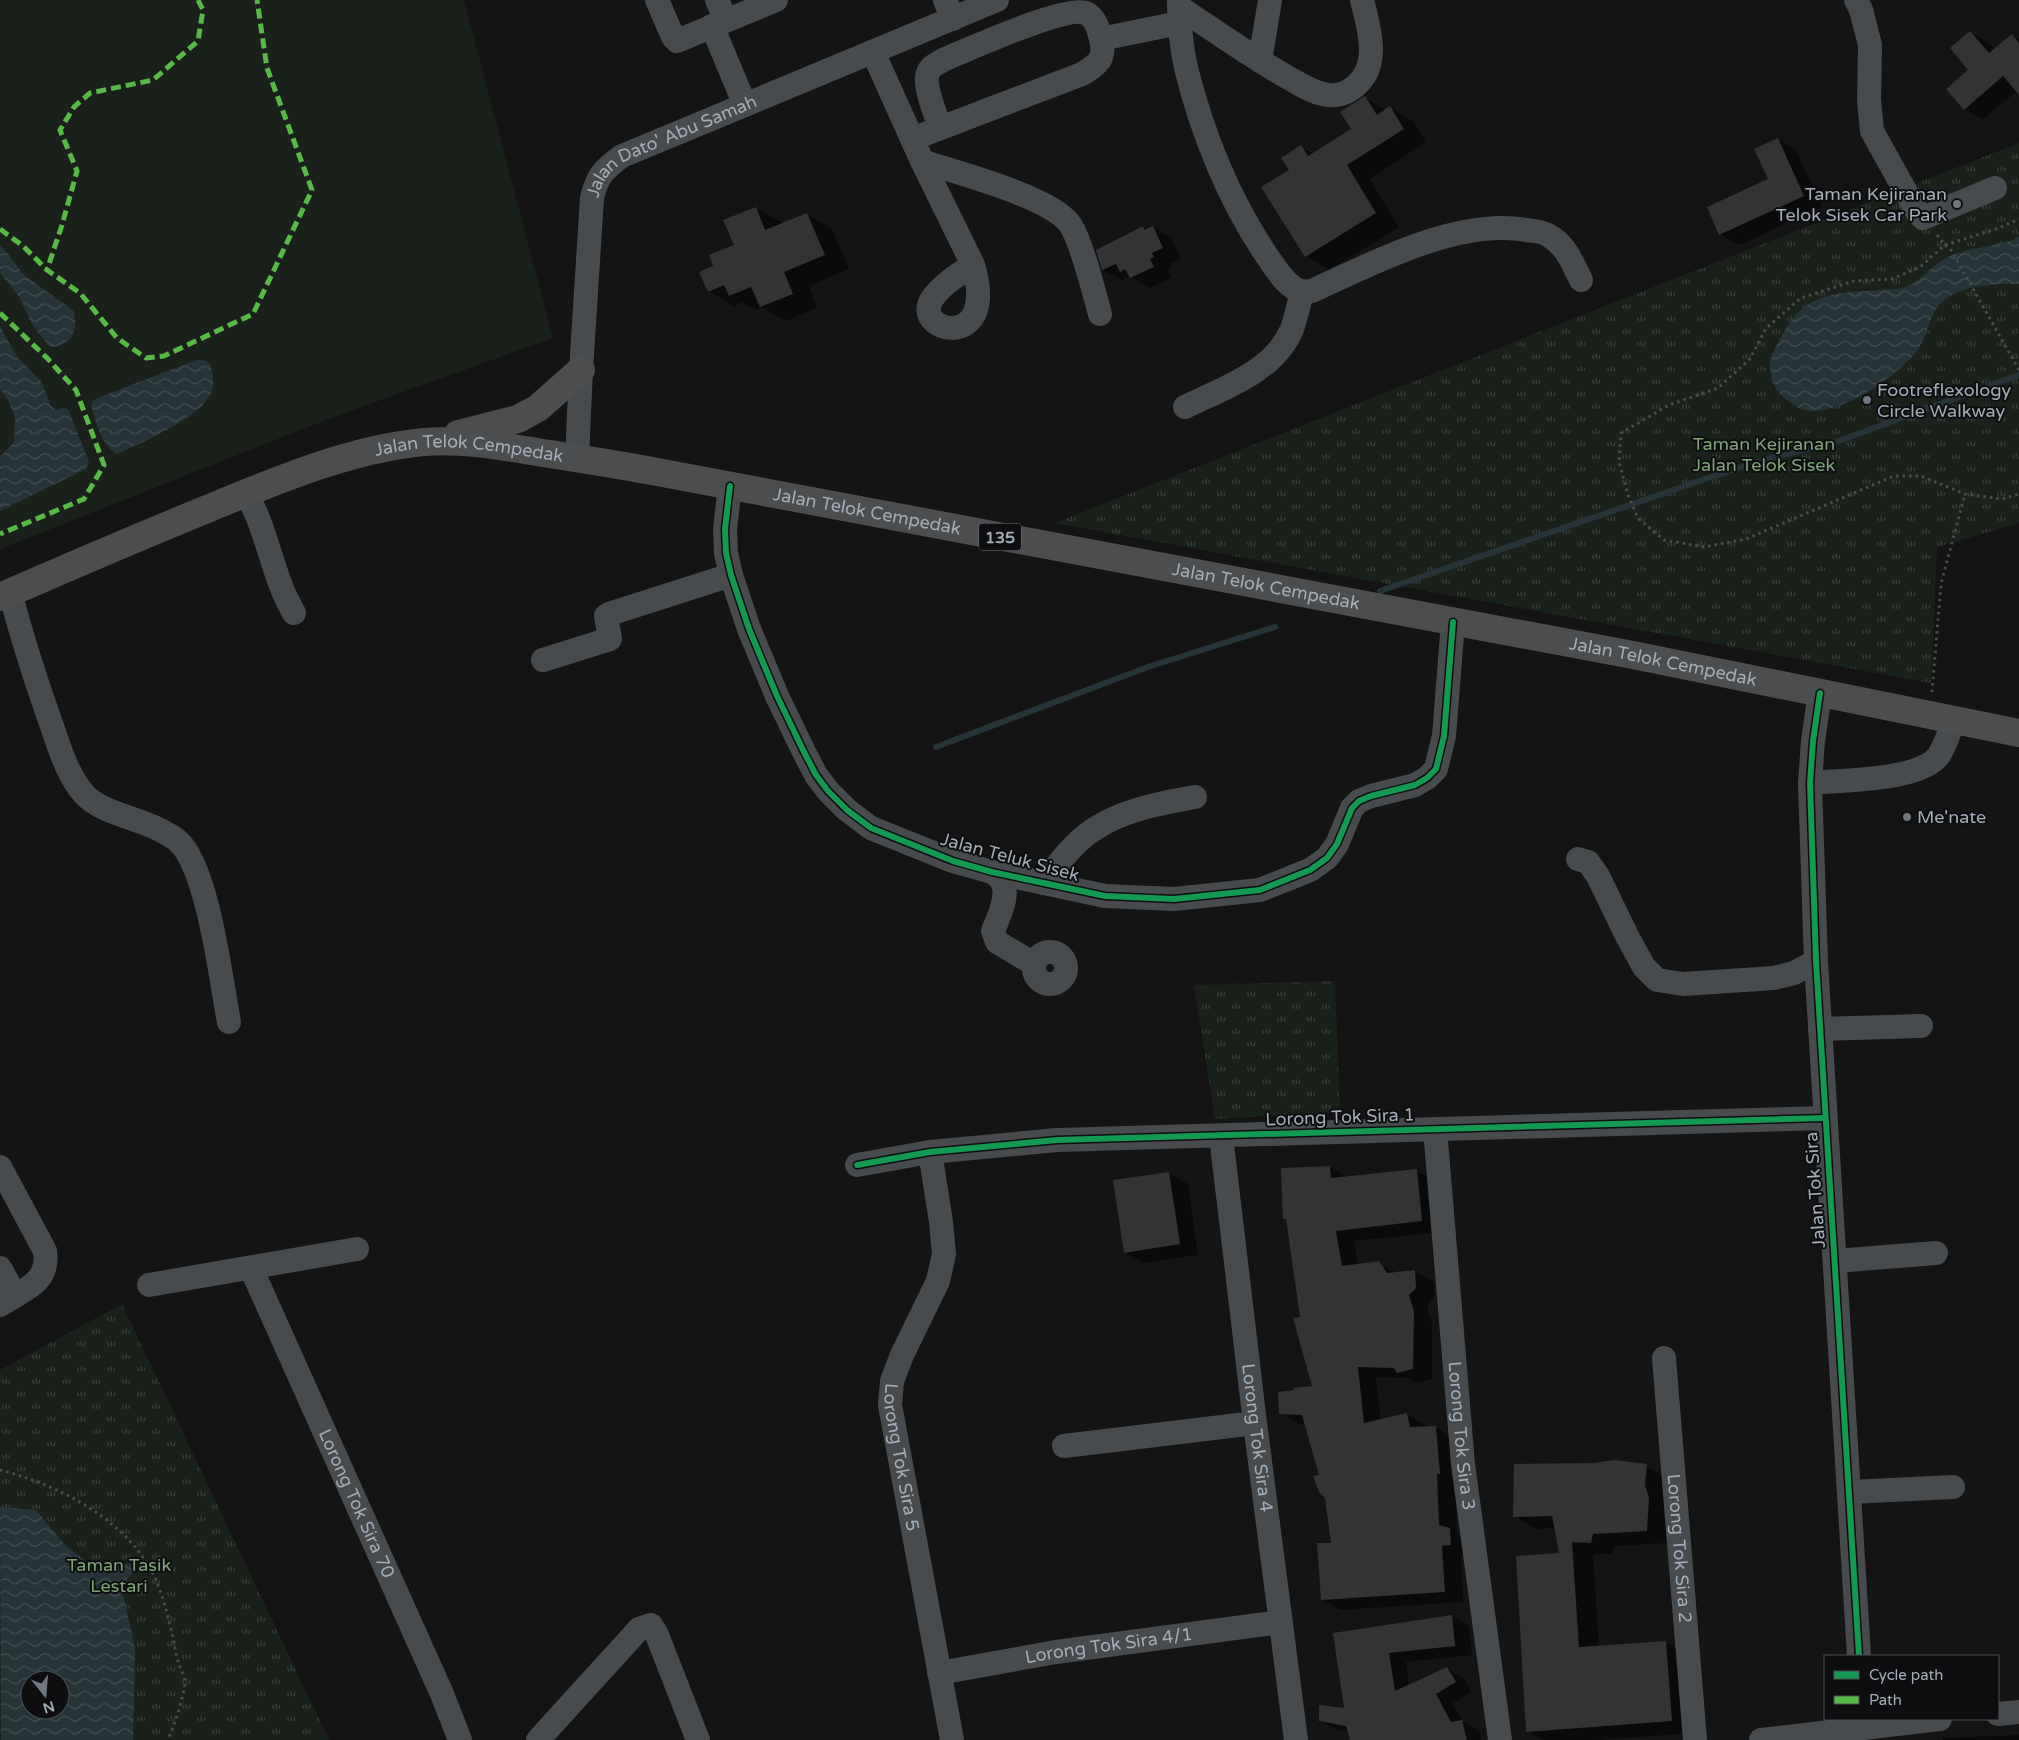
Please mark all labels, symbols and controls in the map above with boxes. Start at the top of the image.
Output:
street label: Jalan Dato' Abu Samah [582,90,760,200]
place label: Taman Kejiranan Telok Sisek Car Park [1776,183,1947,226]
marker: Taman Kejiranan Telok Sisek Car Park [1951,198,1963,210]
place label: Footreflexology Circle Walkway [1877,379,2011,422]
marker: Footreflexology Circle Walkway [1861,394,1873,406]
street label: Jalan Telok Cempedak [372,430,565,467]
park label: Taman Kejiranan Jalan Telok Sisek [1693,433,1836,476]
street label: Jalan Telok Cempedak [771,483,963,540]
road number: 135 [979,524,1021,550]
street label: Jalan Telok Cempedak [1170,558,1362,615]
street label: Jalan Telok Cempedak [1568,632,1759,691]
place label: Me'nate [1917,806,1986,828]
marker: Me'nate [1901,811,1913,823]
street label: Jalan Teluk Sisek [938,828,1082,886]
street label: Lorong Tok Sira 1 [1265,1103,1415,1131]
street label: Jalan Tok Sira [1800,1131,1830,1249]
street label: Lorong Tok Sira 3 [1443,1360,1480,1512]
street label: Lorong Tok Sira 4 [1237,1362,1277,1513]
street label: Lorong Tok Sira 5 [879,1382,924,1533]
street label: Lorong Tok Sira 70 [314,1425,400,1581]
street label: Lorong Tok Sira 2 [1662,1473,1696,1624]
park label: Taman Tasik Lestari [67,1554,171,1597]
street label: Lorong Tok Sira 4/1 [1023,1623,1194,1668]
legend [1824,1655,1999,1720]
text: Cycle path [1869,1666,1943,1684]
north arrow [20,1670,70,1720]
text: Path [1869,1691,1902,1709]
text: N [41,1697,57,1717]

